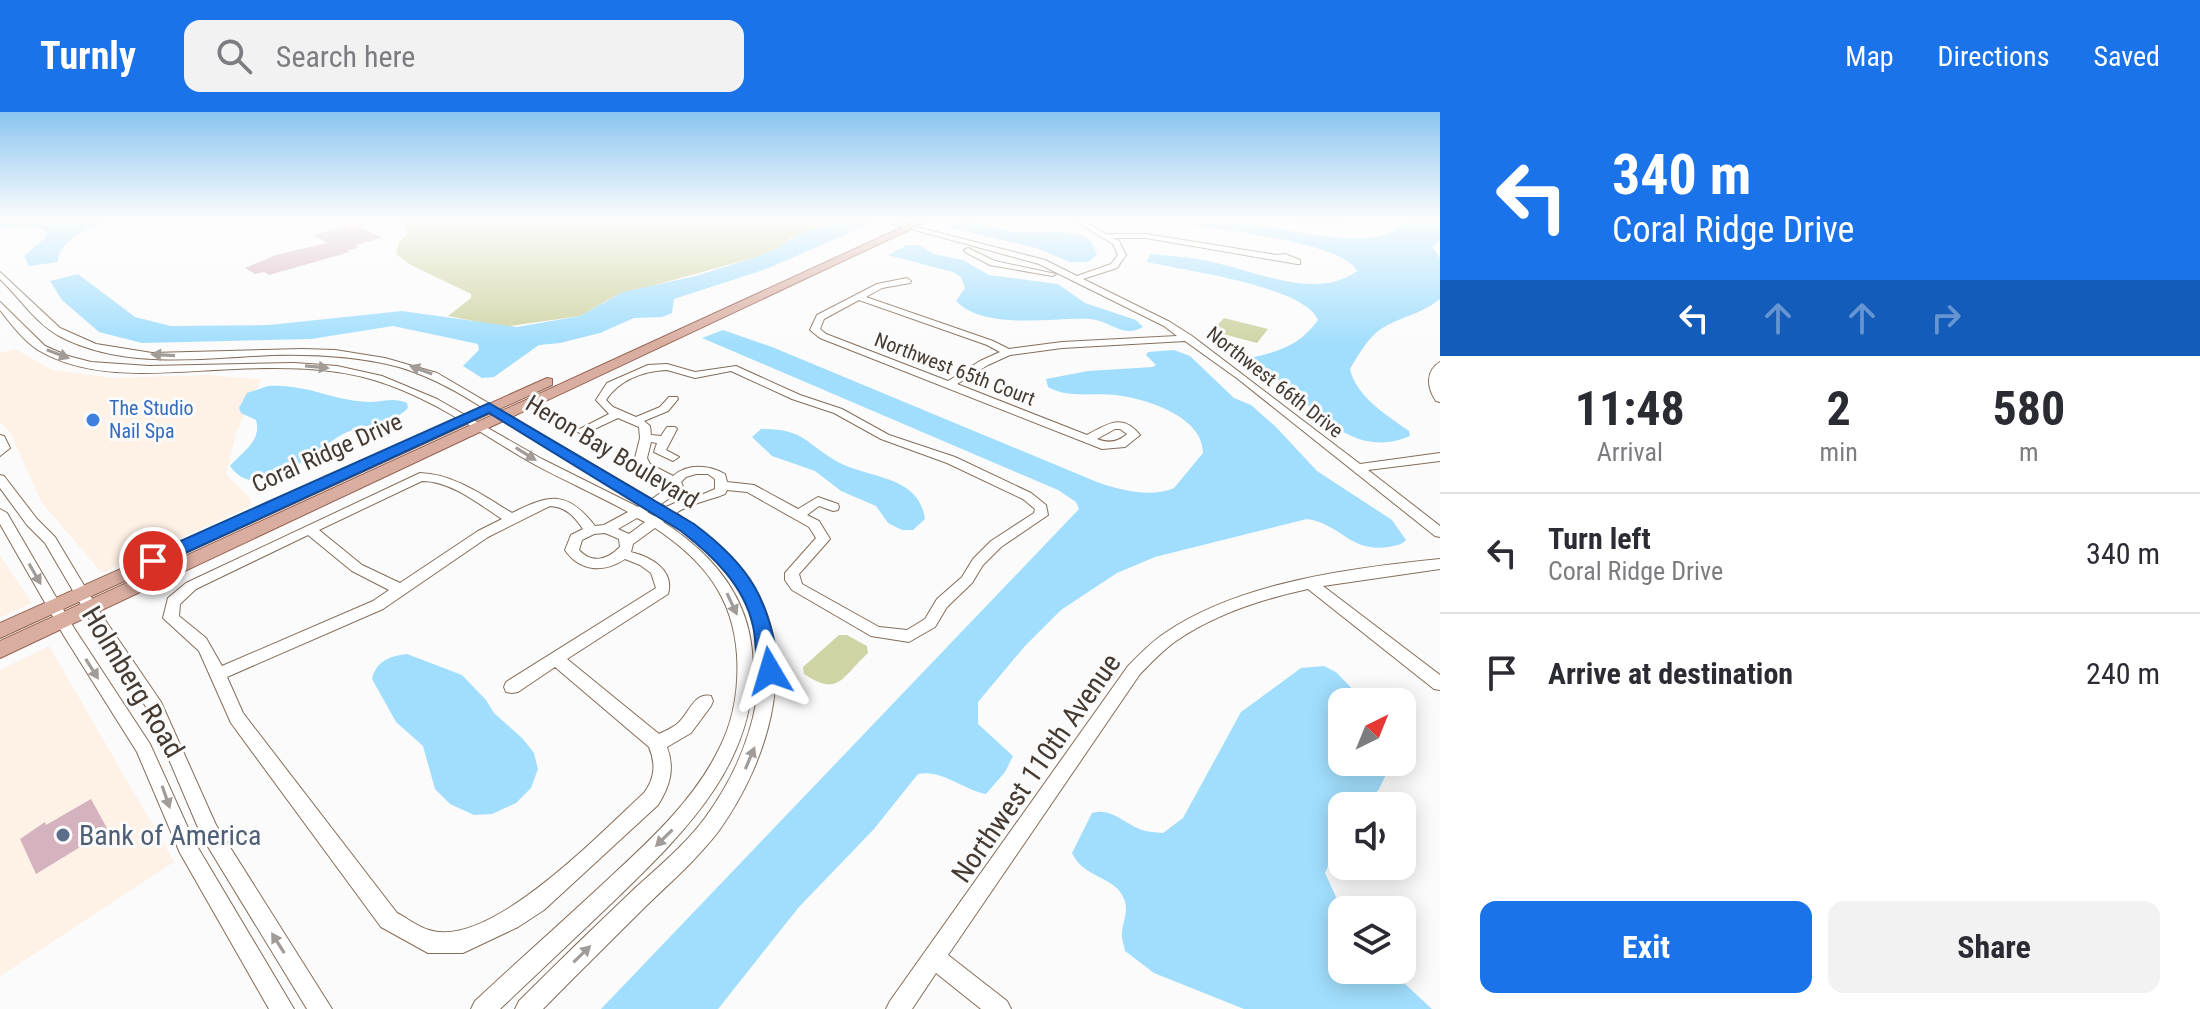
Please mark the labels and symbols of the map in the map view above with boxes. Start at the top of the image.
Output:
street label: Northwest 66th Drive [1202,321,1348,443]
street label: Northwest 65th Court [871,327,1039,411]
one-way arrow [46,348,70,361]
one-way arrow [150,348,175,361]
one-way arrow [305,361,330,374]
one-way arrow [409,364,433,376]
street label: Heron Bay Boulevard [521,389,703,515]
place label: The Studio Nail Spa [109,396,194,443]
street label: Coral Ridge Drive [247,407,407,499]
marker: The Studio Nail Spa [84,411,102,429]
one-way arrow [515,447,537,461]
pin [119,527,187,595]
one-way arrow [28,563,42,585]
one-way arrow [725,593,739,616]
street label: Holmberg Road [75,600,191,764]
position arrow [728,629,812,713]
street label: Northwest 110th Avenue [945,647,1127,889]
one-way arrow [85,658,100,679]
north arrow [1328,688,1416,776]
one-way arrow [743,746,756,770]
one-way arrow [160,785,172,809]
place label: Bank of America [79,819,261,852]
marker: Bank of America [54,826,72,844]
one-way arrow [655,828,674,847]
one-way arrow [271,932,285,954]
one-way arrow [572,946,591,964]

